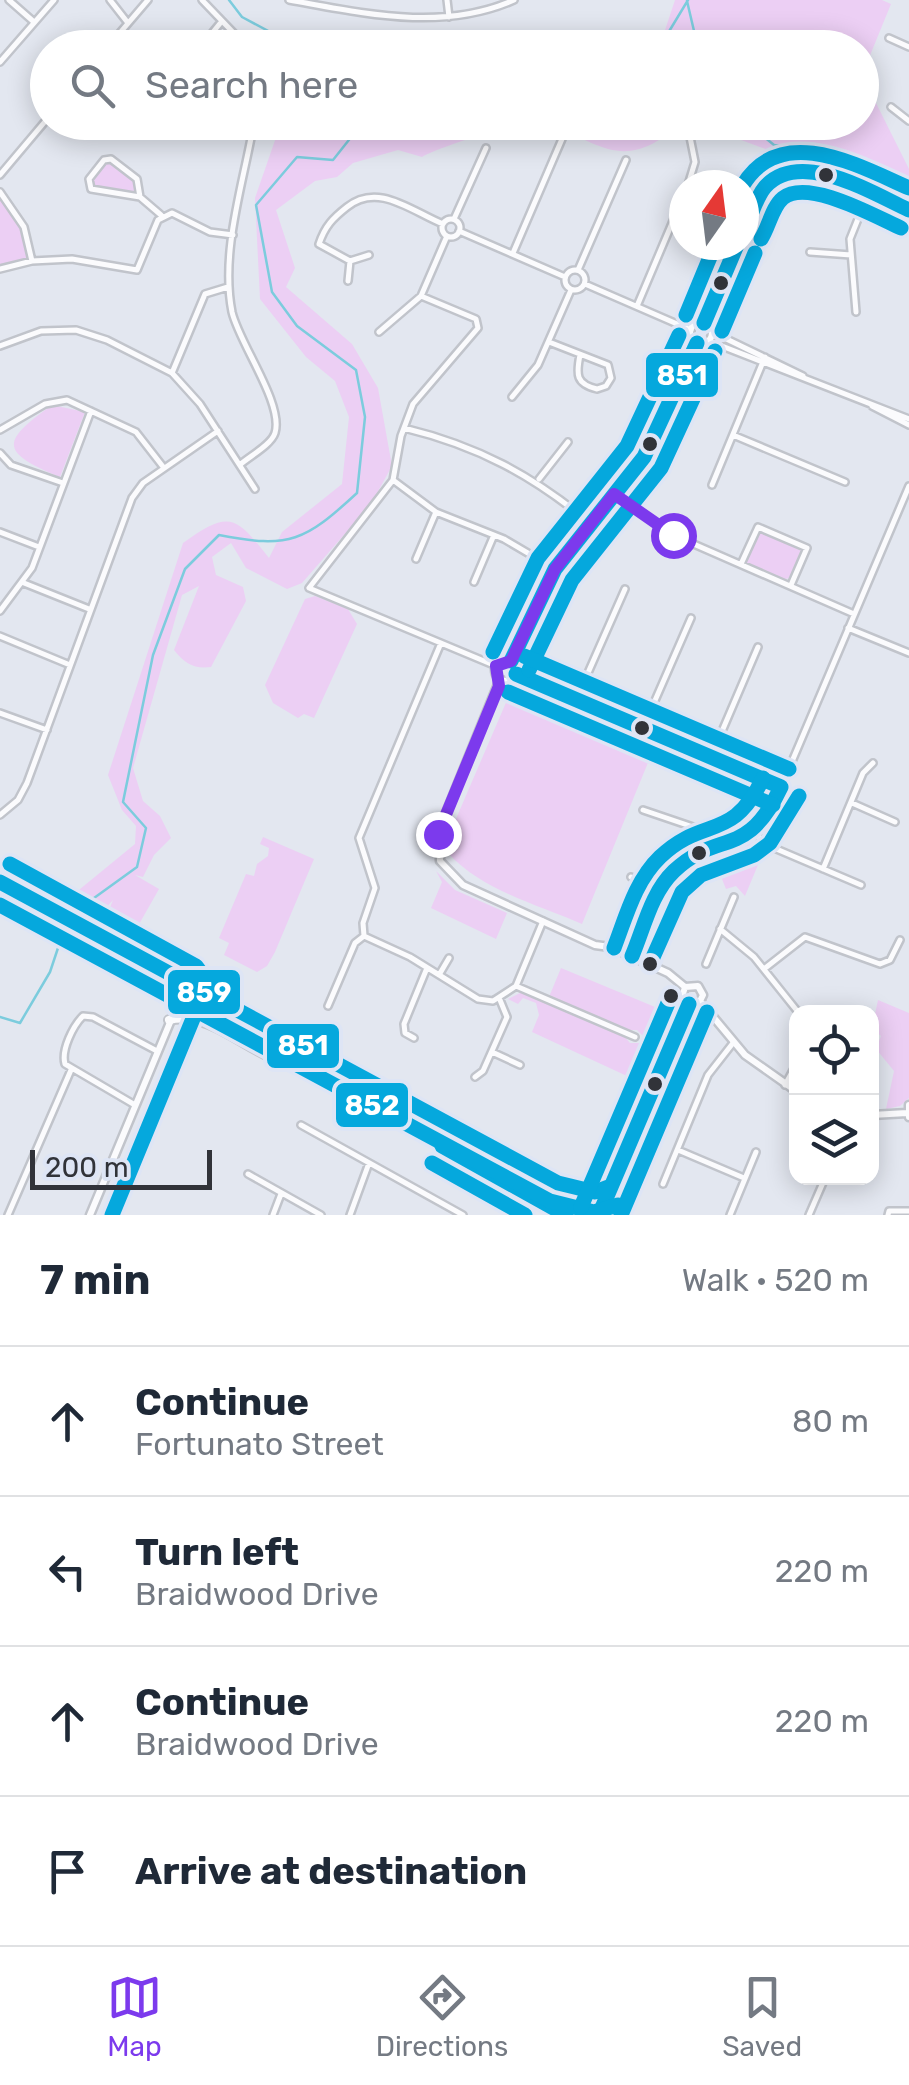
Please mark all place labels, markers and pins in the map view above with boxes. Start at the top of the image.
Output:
unlabelled marker [816,165,836,185]
unlabelled marker [711,273,731,293]
unlabelled marker [640,434,660,454]
unlabelled marker [632,718,652,738]
unlabelled marker [689,843,709,863]
unlabelled marker [640,954,660,974]
unlabelled marker [661,986,681,1006]
unlabelled marker [645,1074,665,1094]

